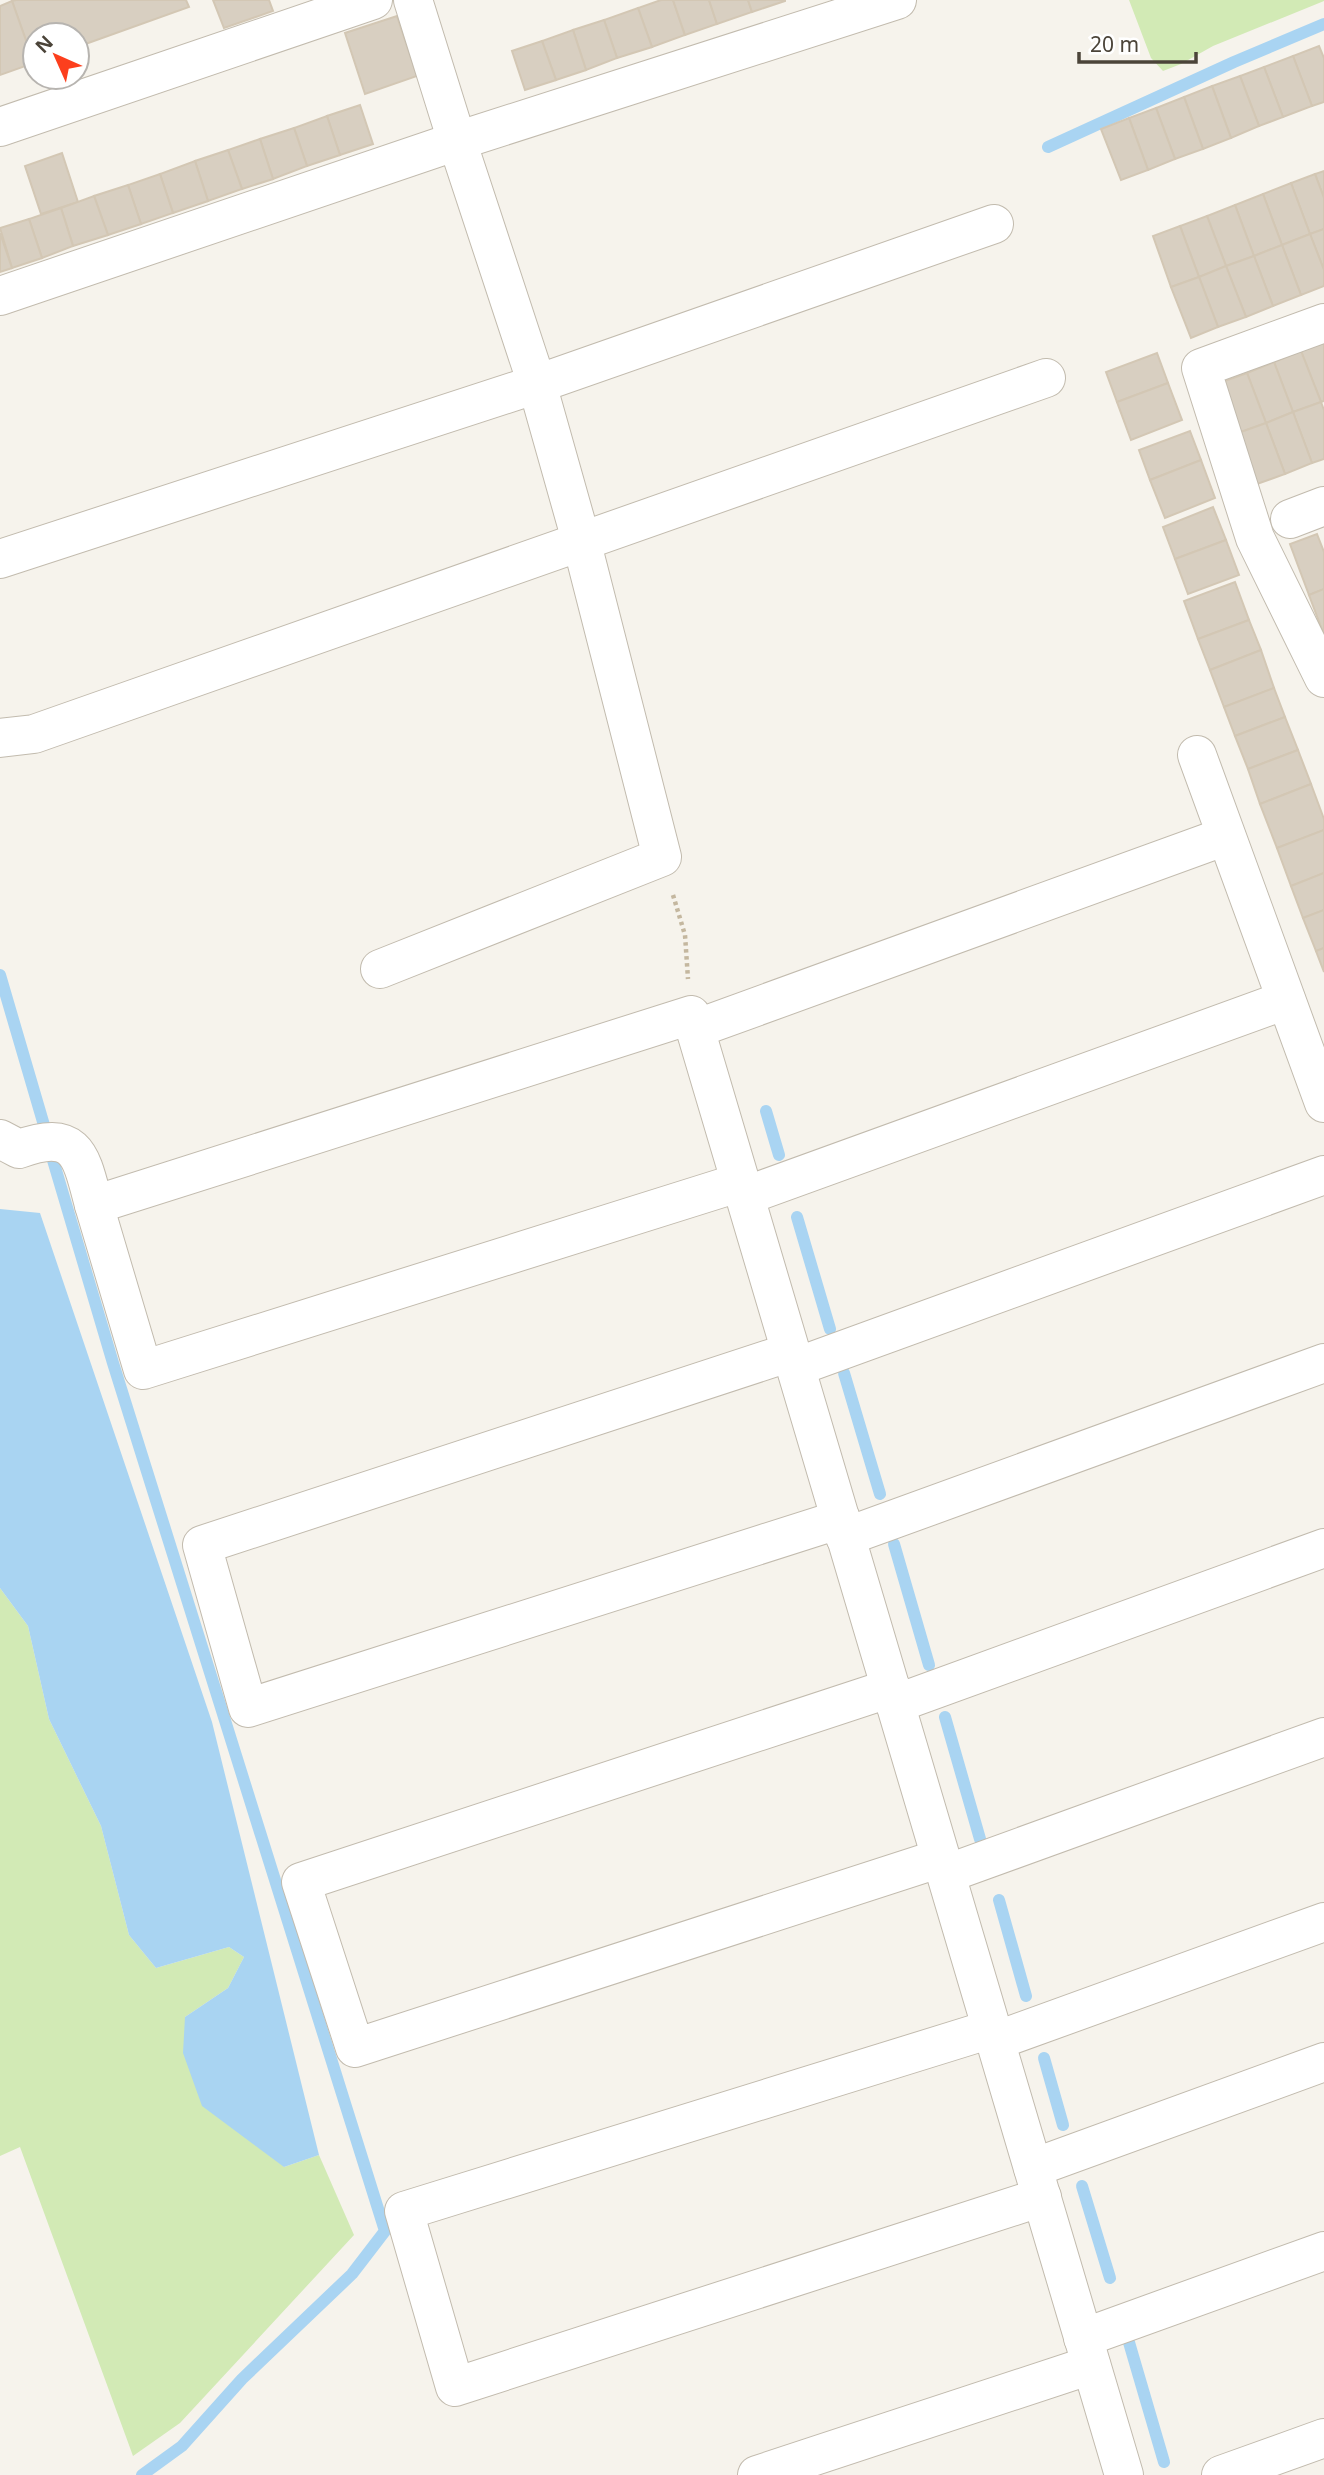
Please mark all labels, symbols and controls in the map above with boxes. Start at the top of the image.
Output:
north arrow [21,21,91,91]
scale bar [1079,21,1196,65]
text: N [29,29,59,59]
text: 20 m [1090,30,1139,58]

